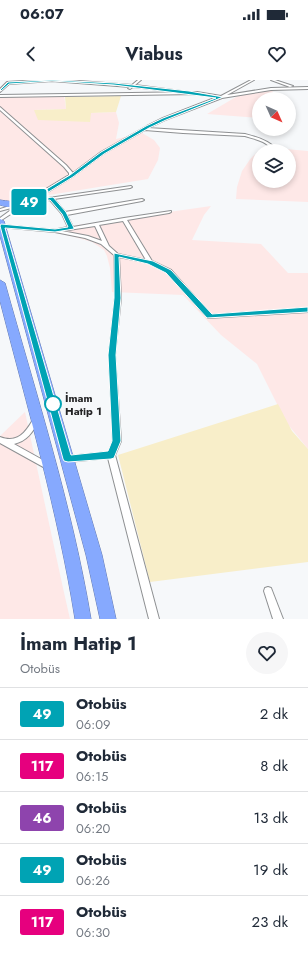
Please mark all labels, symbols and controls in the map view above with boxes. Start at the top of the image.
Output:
text: 06:07 [20,3,64,25]
text: Viabus [125,41,183,67]
icon: back [20,43,42,65]
icon: heart [266,43,288,65]
north arrow [252,92,296,136]
map controls [252,92,296,188]
button: layers [252,144,296,188]
line badge: 49 [11,189,47,215]
text: 49 [19,192,39,212]
place label: İmam Hatip 1 [65,390,102,419]
marker: İmam Hatip 1 [44,395,62,413]
text: İmam Hatip 1 [20,630,137,657]
button: heart [246,632,288,674]
text: Otobüs [20,659,60,678]
text: Otobüs [76,693,127,715]
text: 2 dk [260,703,288,725]
text: 49 [32,704,52,724]
text: 06:09 [76,715,110,734]
text: Otobüs [76,745,127,767]
text: 8 dk [260,755,288,777]
text: 117 [31,756,53,776]
text: 06:15 [76,767,108,786]
text: Otobüs [76,797,127,819]
text: 13 dk [253,807,288,829]
text: 46 [32,808,52,828]
text: 06:20 [76,819,110,838]
text: Otobüs [76,849,127,871]
text: 19 dk [253,859,288,881]
text: 49 [32,860,52,880]
text: 06:26 [76,871,110,890]
text: Otobüs [76,901,127,923]
text: 23 dk [252,911,288,933]
text: 117 [31,912,53,932]
text: 06:30 [76,923,110,942]

